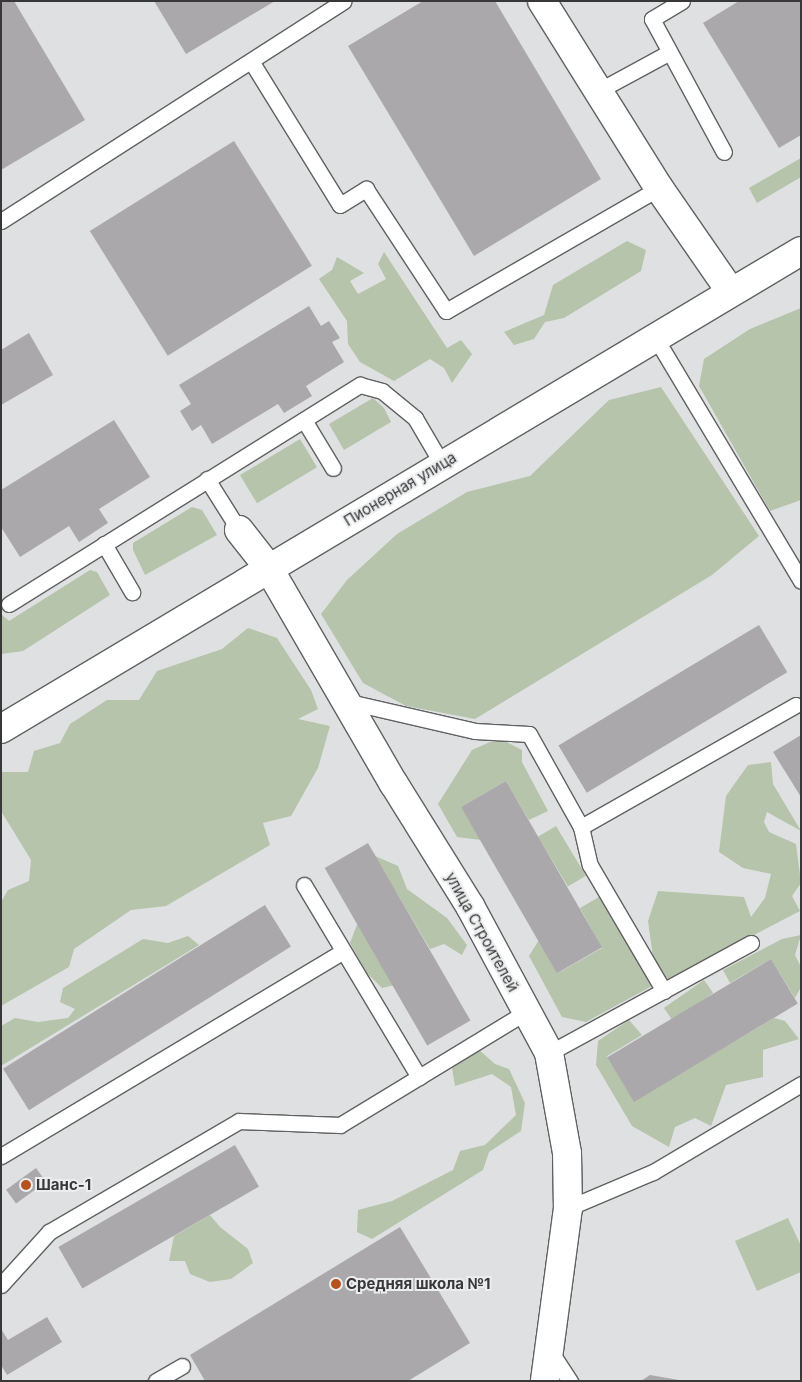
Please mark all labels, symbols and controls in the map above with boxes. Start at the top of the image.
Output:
street label: Пионерная улица [340,448,460,530]
street label: улица Строителей [442,869,522,995]
place label: Шанс-1 [36,1176,91,1194]
marker: Шанс-1 [20,1179,32,1191]
place label: Средняя школа №1 [346,1275,491,1293]
marker: Средняя школа №1 [330,1278,342,1290]

